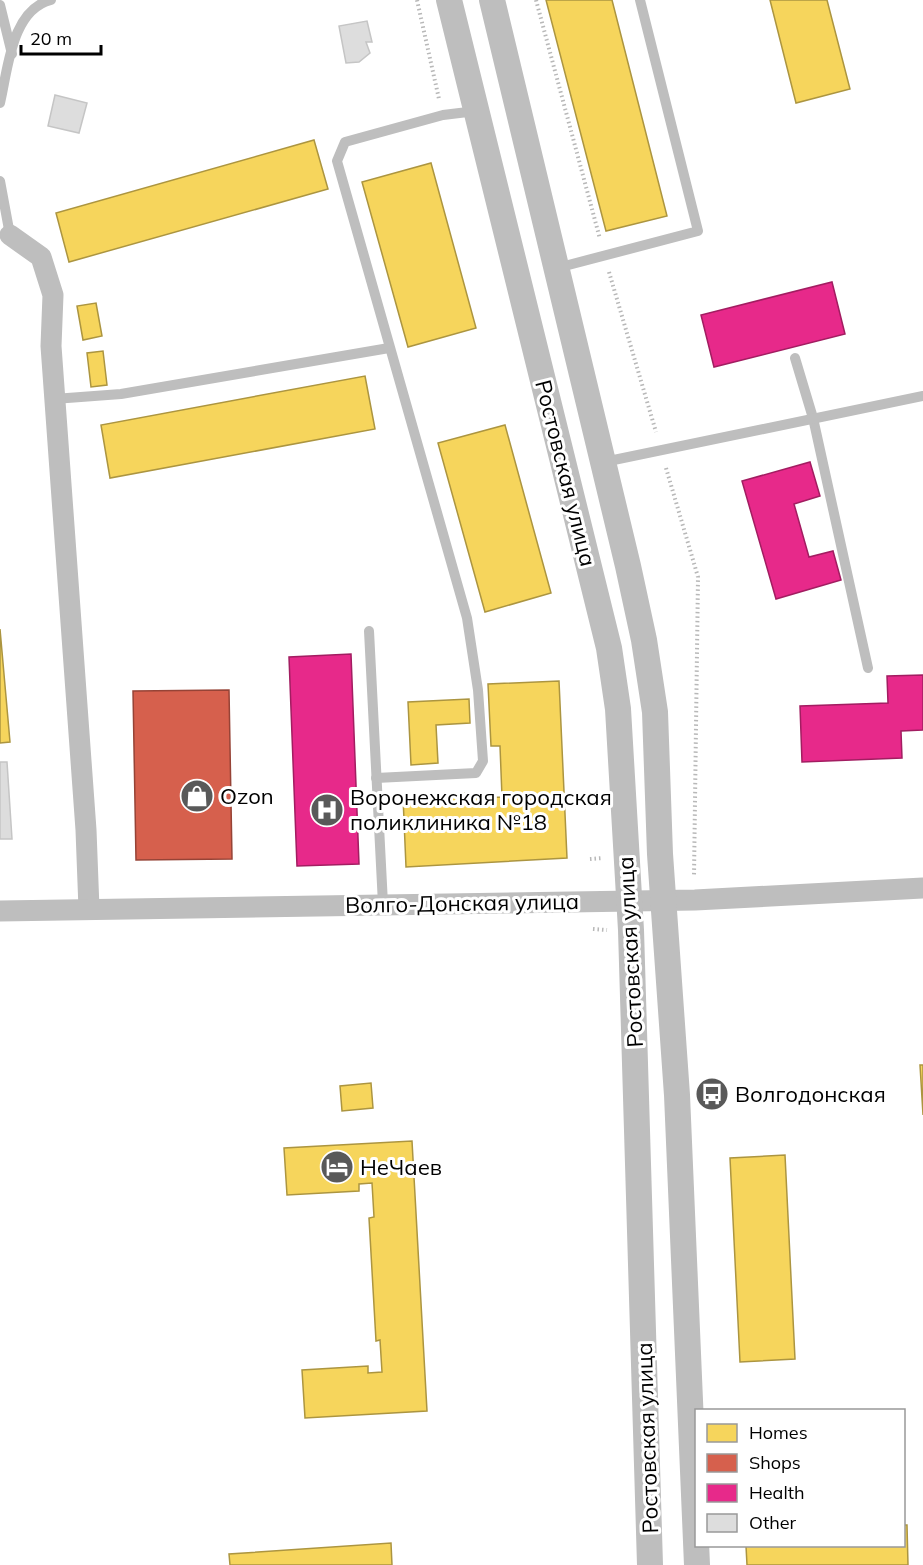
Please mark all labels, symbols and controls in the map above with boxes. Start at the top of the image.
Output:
scale bar [21,18,100,56]
text: 20 m [30,27,72,50]
street label: Ростовская улица [529,377,603,569]
shop icon: Ozon [179,778,215,814]
place label: Ozon [220,782,274,810]
place label: Воронежская городская поликлиника №18 [350,783,612,836]
hospital icon: Воронежская городская поликлиника №18 [309,792,345,828]
street label: Ростовская улица [611,856,649,1048]
street label: Волго-Донская улица [345,887,579,919]
bus stop icon: Волгодонская [694,1076,730,1112]
place label: Волгодонская [735,1080,886,1108]
hotel icon: НеЧаев [319,1149,355,1185]
place label: НеЧаев [360,1153,442,1181]
street label: Ростовская улица [630,1342,664,1534]
legend [695,1409,905,1547]
text: Homes [749,1421,808,1444]
text: Shops [749,1451,801,1474]
text: Health [749,1481,805,1504]
text: Other [749,1511,797,1534]

